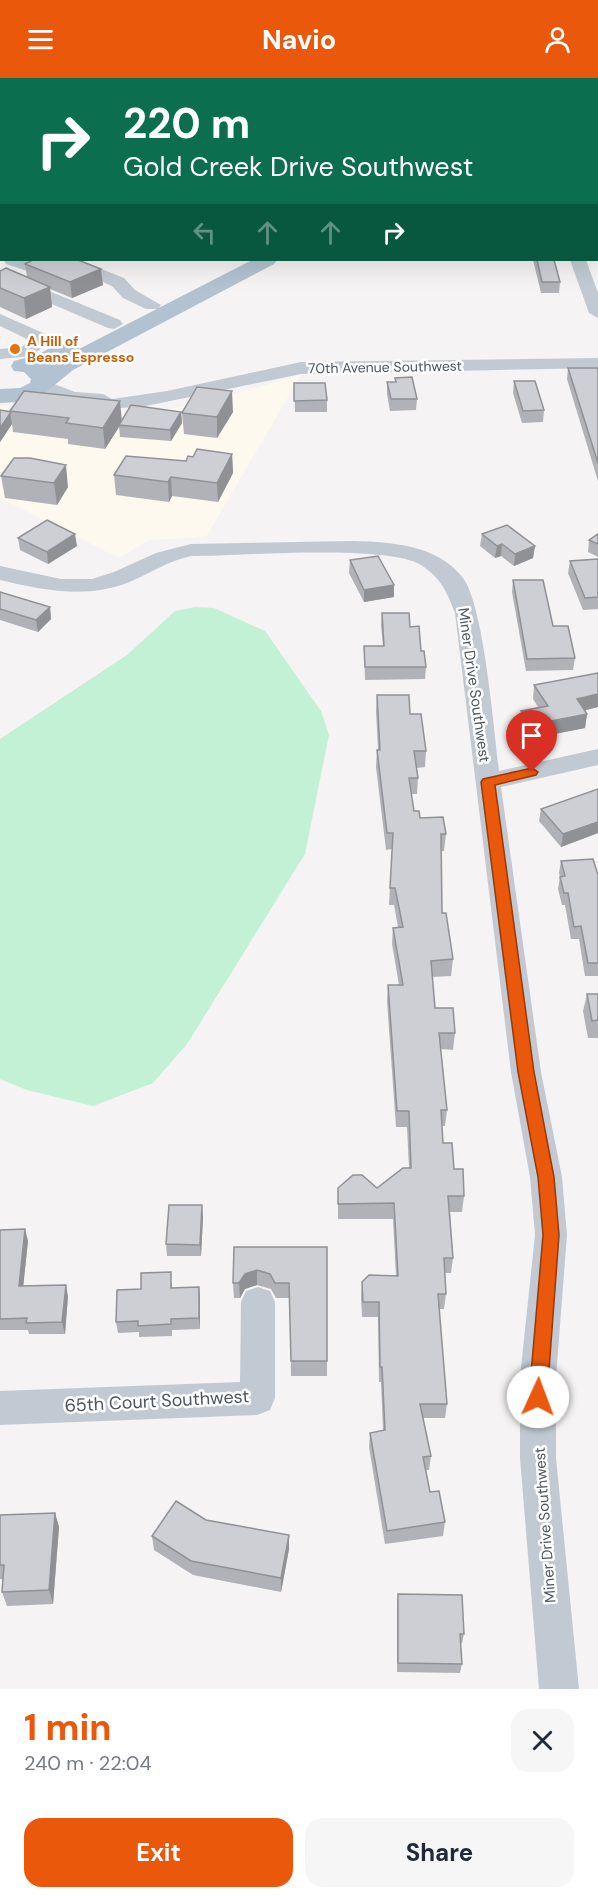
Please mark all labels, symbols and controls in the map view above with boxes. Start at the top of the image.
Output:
text: Navio [262,22,336,57]
icon: menu [24,23,57,56]
icon: person [541,23,574,56]
text: 220 m [123,96,250,151]
icon: right [24,102,102,180]
text: Gold Creek Drive Southwest [123,149,473,184]
icon: left [188,216,221,249]
icon: ahead [251,216,284,249]
icon: ahead [314,216,347,249]
icon: right [377,216,410,249]
place label: A Hill of Beans Espresso [27,332,134,366]
marker: A Hill of Beans Espresso [8,342,22,356]
street label: 70th Avenue Southwest [308,357,462,377]
street label: Miner Drive Southwest [453,606,495,764]
pin [506,710,557,772]
icon: arrive [515,719,548,752]
position arrow [506,1365,570,1429]
street label: 65th Court Southwest [64,1384,250,1418]
street label: Miner Drive Southwest [530,1446,560,1603]
text: 1 min [24,1704,112,1751]
button: close [511,1709,574,1772]
text: 240 m · 22:04 [24,1750,152,1776]
button: Exit [24,1818,293,1887]
button: Share [305,1818,574,1887]

